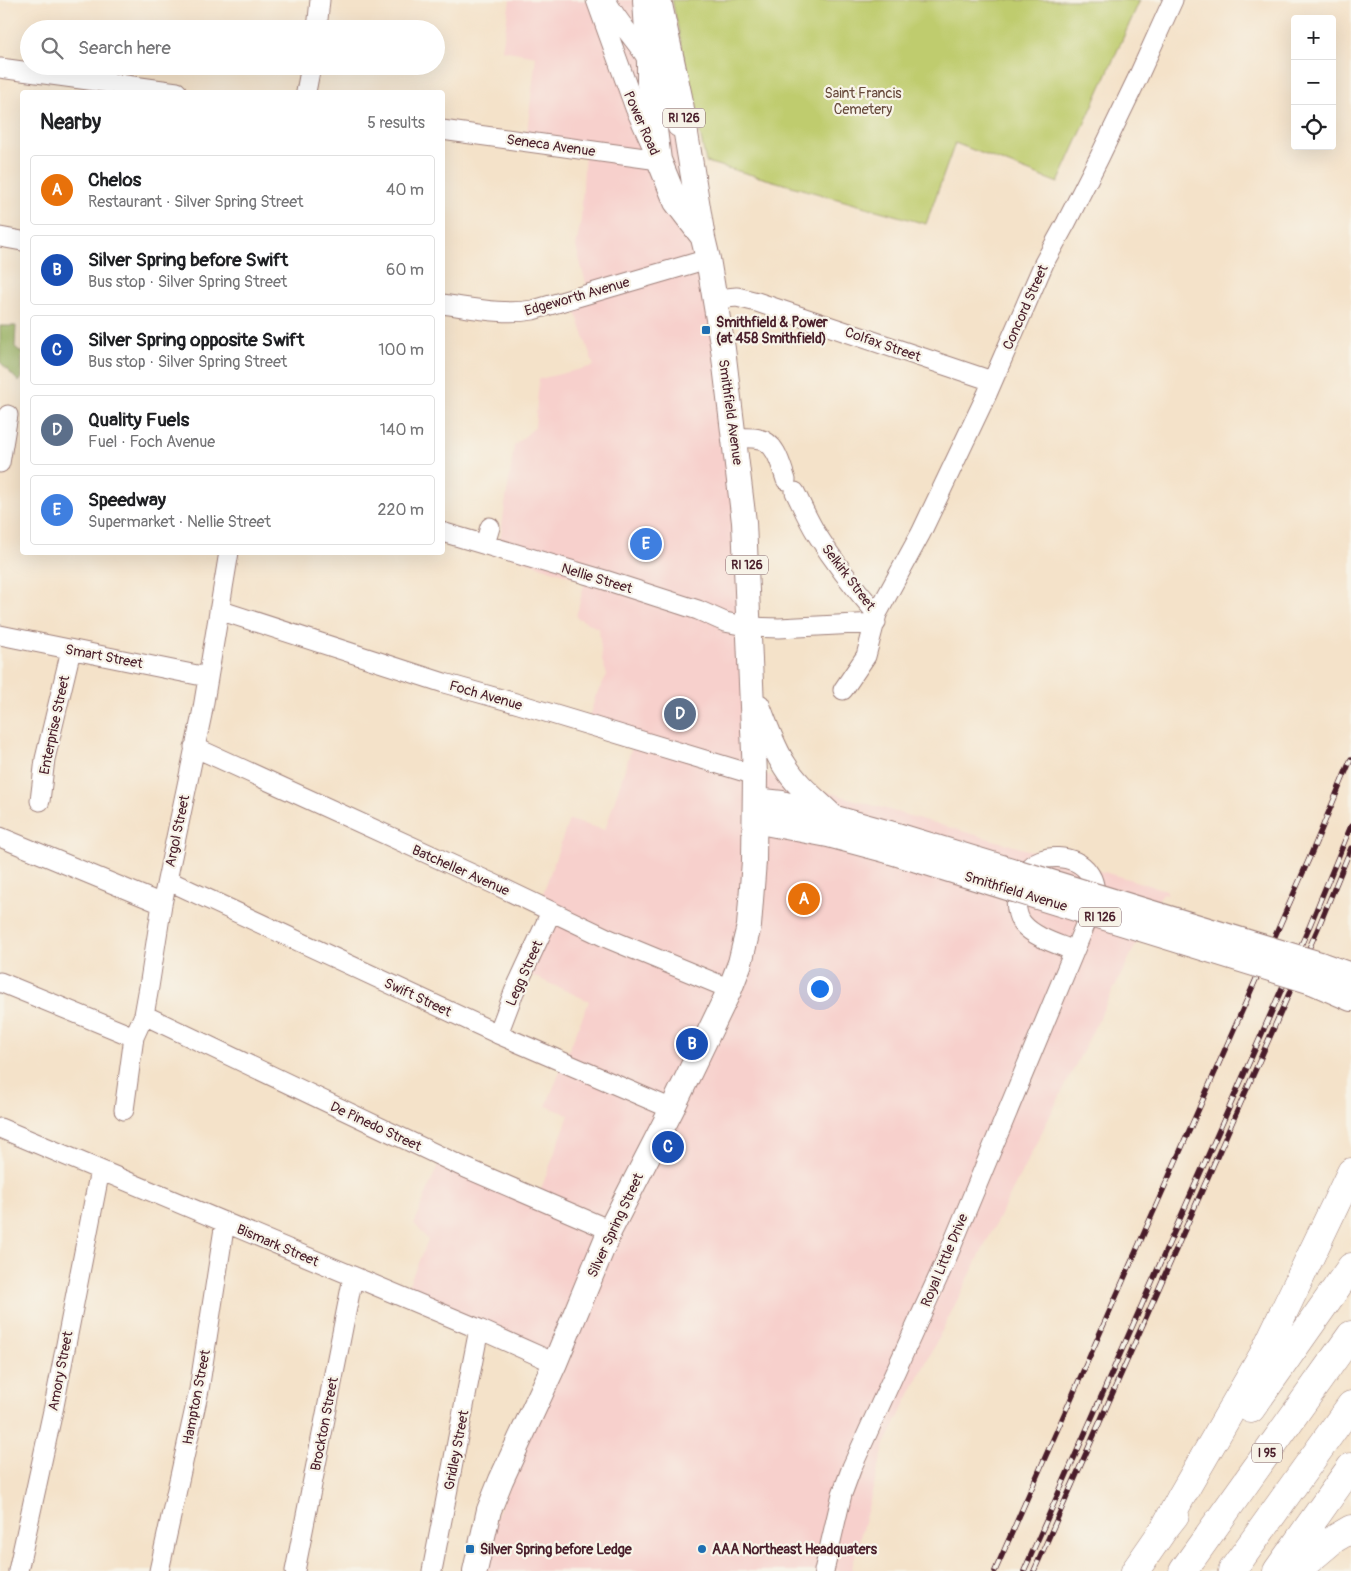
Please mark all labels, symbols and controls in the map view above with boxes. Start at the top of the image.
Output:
map controls [1291,15,1336,150]
button: + [1291,15,1336,60]
search box [20,20,445,75]
icon: search [38,34,66,62]
text: Search here [78,36,171,60]
button: − [1291,60,1336,105]
park label: Saint Francis Cemetery [825,85,902,118]
street label: Power Road [620,88,663,158]
button: locate [1291,105,1336,150]
text: Nearby [40,109,101,136]
road number: RI 126 [663,109,705,128]
text: 5 results [367,113,425,133]
street label: Seneca Avenue [506,131,596,160]
text: Chelos [88,168,141,192]
text: A [52,180,62,200]
text: 40 m [386,180,424,200]
text: Restaurant · Silver Spring Street [88,192,304,212]
text: Silver Spring before Swift [88,248,288,272]
text: B [52,260,62,280]
text: 60 m [386,260,424,280]
street label: Concord Street [999,262,1052,352]
text: Bus stop · Silver Spring Street [88,272,287,292]
street label: Edgeworth Avenue [523,273,632,320]
place label: Smithfield & Power (at 458 Smithfield) [716,314,829,347]
marker: Smithfield & Power (at 458 Smithfield) [700,324,712,336]
street label: Colfax Street [843,324,923,366]
text: Silver Spring opposite Swift [88,328,304,352]
text: C [52,340,62,360]
text: 100 m [378,340,424,360]
text: Bus stop · Silver Spring Street [88,352,287,372]
street label: Smithfield Avenue [715,358,746,466]
text: Quality Fuels [88,408,189,432]
text: D [52,420,62,440]
text: 140 m [380,420,424,440]
text: Fuel · Foch Avenue [88,432,215,452]
text: Speedway [88,488,166,512]
text: E [53,500,61,520]
text: 220 m [378,500,424,520]
text: Supermarket · Nellie Street [88,512,271,532]
pin: E [630,525,662,563]
street label: Selkirk Street [818,541,879,614]
road number: RI 126 [726,556,768,574]
street label: Nellie Street [559,560,635,597]
street label: Smart Street [64,641,145,672]
street label: Enterprise Street [36,674,73,776]
street label: Foch Avenue [447,677,524,714]
pin: D [664,695,696,733]
street label: Argol Street [162,793,193,869]
street label: Batcheller Avenue [409,841,512,900]
street label: Smithfield Avenue [962,868,1069,915]
pin: A [788,880,820,918]
road number: RI 126 [1079,908,1121,926]
street label: Legg Street [502,937,547,1009]
street label: Swift Street [381,974,455,1021]
your location [807,976,833,1002]
pin: B [676,1025,708,1063]
street label: De Pinedo Street [327,1098,424,1155]
pin: C [652,1128,684,1166]
street label: Silver Spring Street [584,1170,647,1280]
street label: Royal Little Drive [917,1211,972,1309]
street label: Bismark Street [234,1221,322,1271]
street label: Amory Street [44,1330,77,1412]
street label: Hampton Street [179,1348,214,1446]
street label: Brockton Street [307,1375,342,1472]
street label: Gridley Street [440,1408,473,1491]
road number: I 95 [1252,1444,1282,1462]
place label: Silver Spring before Ledge [480,1541,633,1558]
place label: AAA Northeast Headquaters [712,1541,878,1558]
marker: Silver Spring before Ledge [464,1543,476,1555]
marker: AAA Northeast Headquaters [696,1543,708,1555]

